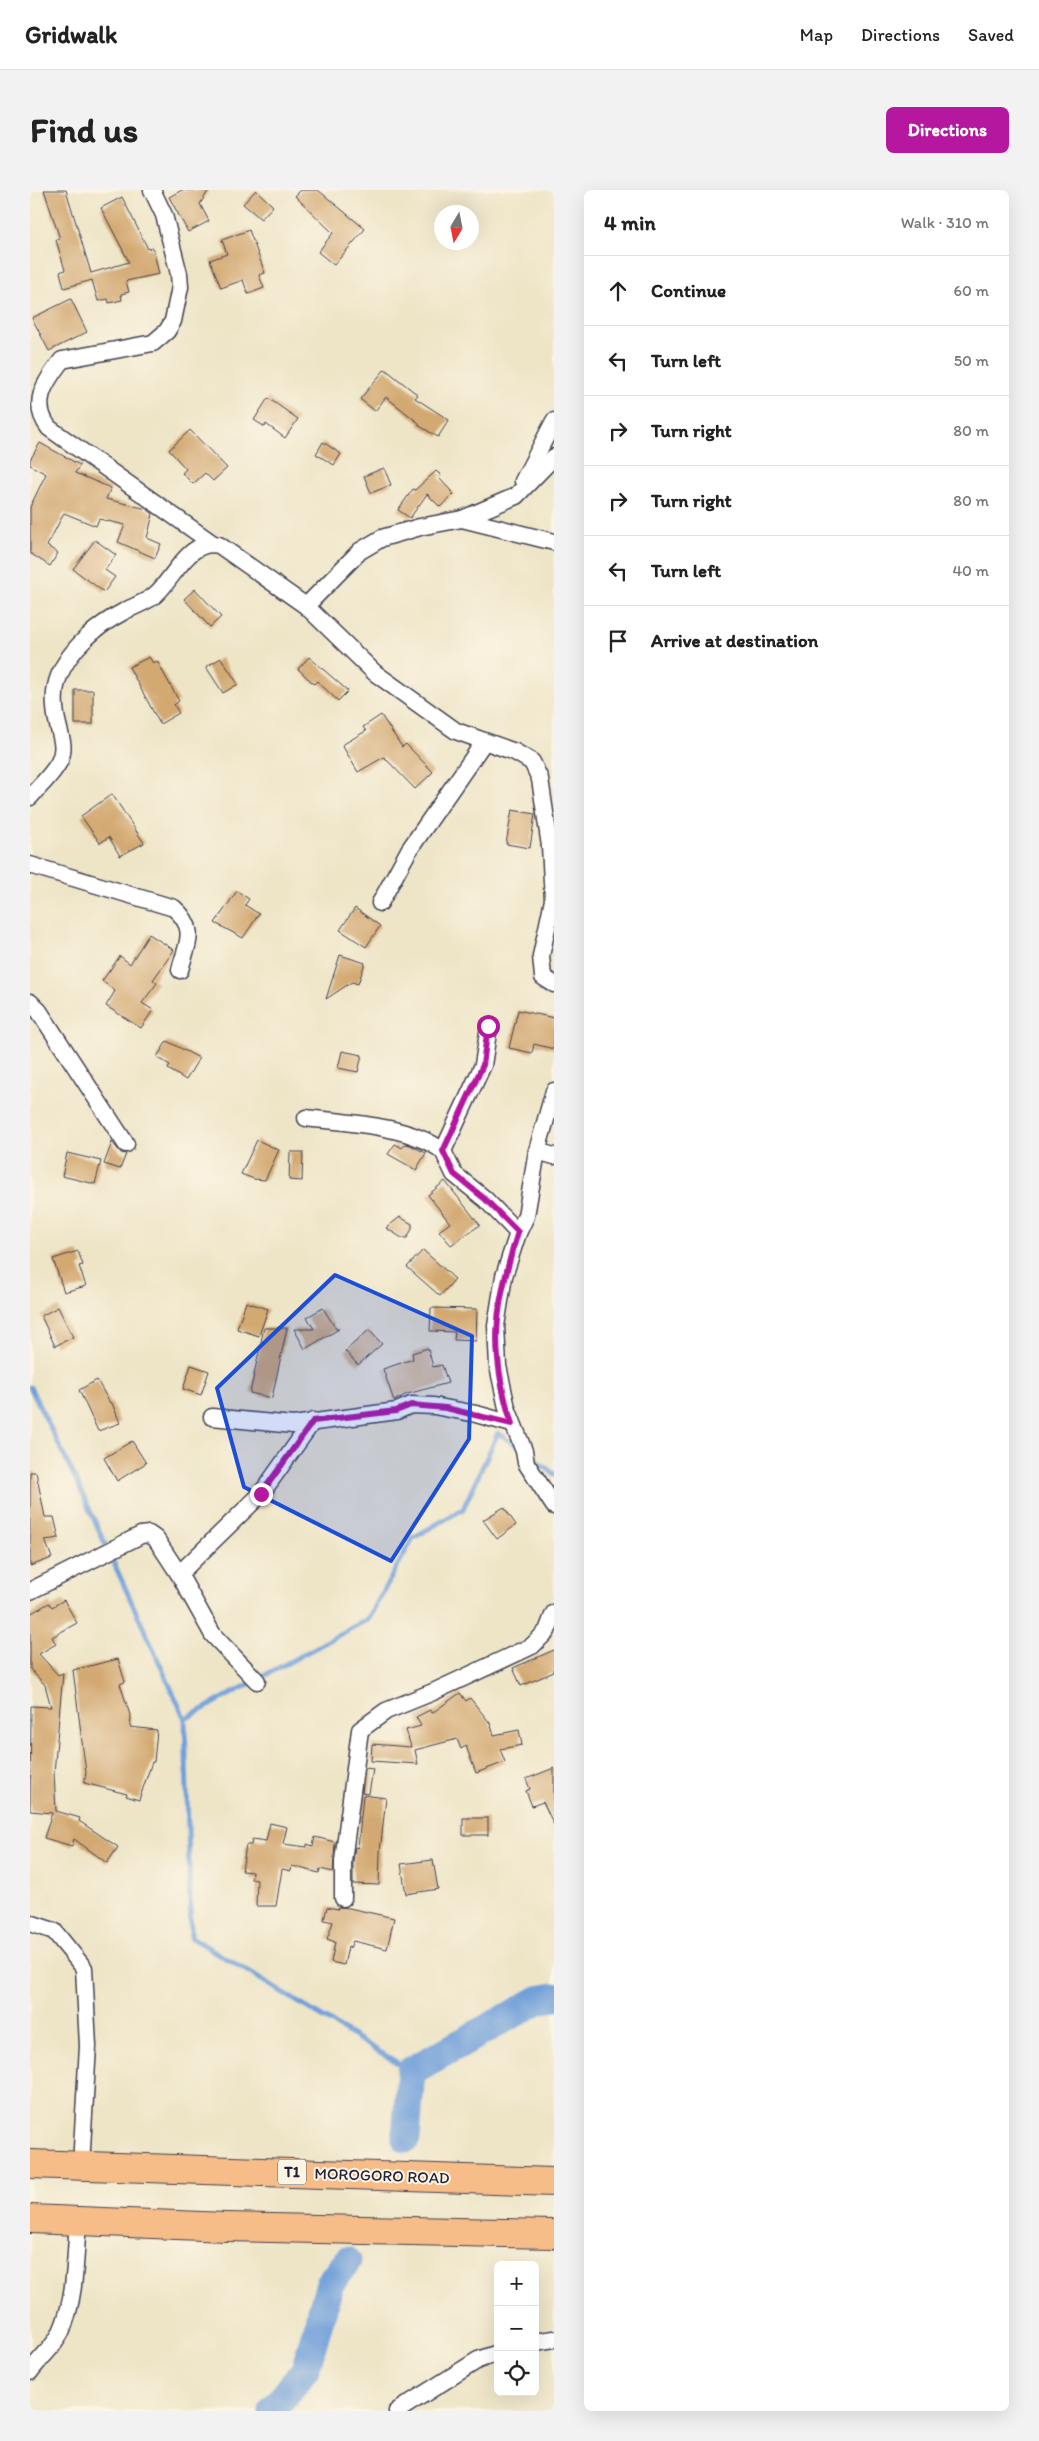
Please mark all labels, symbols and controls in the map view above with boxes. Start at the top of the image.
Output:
text: Gridwalk [25,20,117,49]
text: Map [800,24,833,46]
text: Directions [861,24,940,46]
text: Saved [968,24,1014,46]
button: Directions [886,107,1009,153]
text: Find us [30,109,138,151]
north arrow [434,205,479,250]
text: 4 min [604,210,656,235]
text: Walk · 310 m [901,213,989,232]
icon: ahead [604,277,632,305]
text: Continue [651,279,726,302]
text: 60 m [954,281,989,300]
icon: left [604,347,632,375]
text: Turn left [651,349,721,372]
text: 50 m [954,351,989,370]
icon: right [604,417,632,445]
text: Turn right [651,419,732,442]
text: 80 m [953,421,989,440]
icon: right [604,487,632,515]
text: Turn right [651,489,732,512]
text: 80 m [953,491,989,510]
icon: left [604,557,632,585]
text: Turn left [651,559,721,582]
text: 40 m [952,561,989,580]
icon: arrive [604,627,632,655]
text: Arrive at destination [651,629,818,652]
route start [477,1015,500,1038]
route end [250,1483,273,1506]
road number: T1 [278,2160,306,2184]
street label: MOROGORO ROAD [314,2164,450,2187]
map controls [494,2261,539,2396]
button: + [494,2261,539,2306]
button: − [494,2306,539,2351]
button: locate [494,2351,539,2396]

